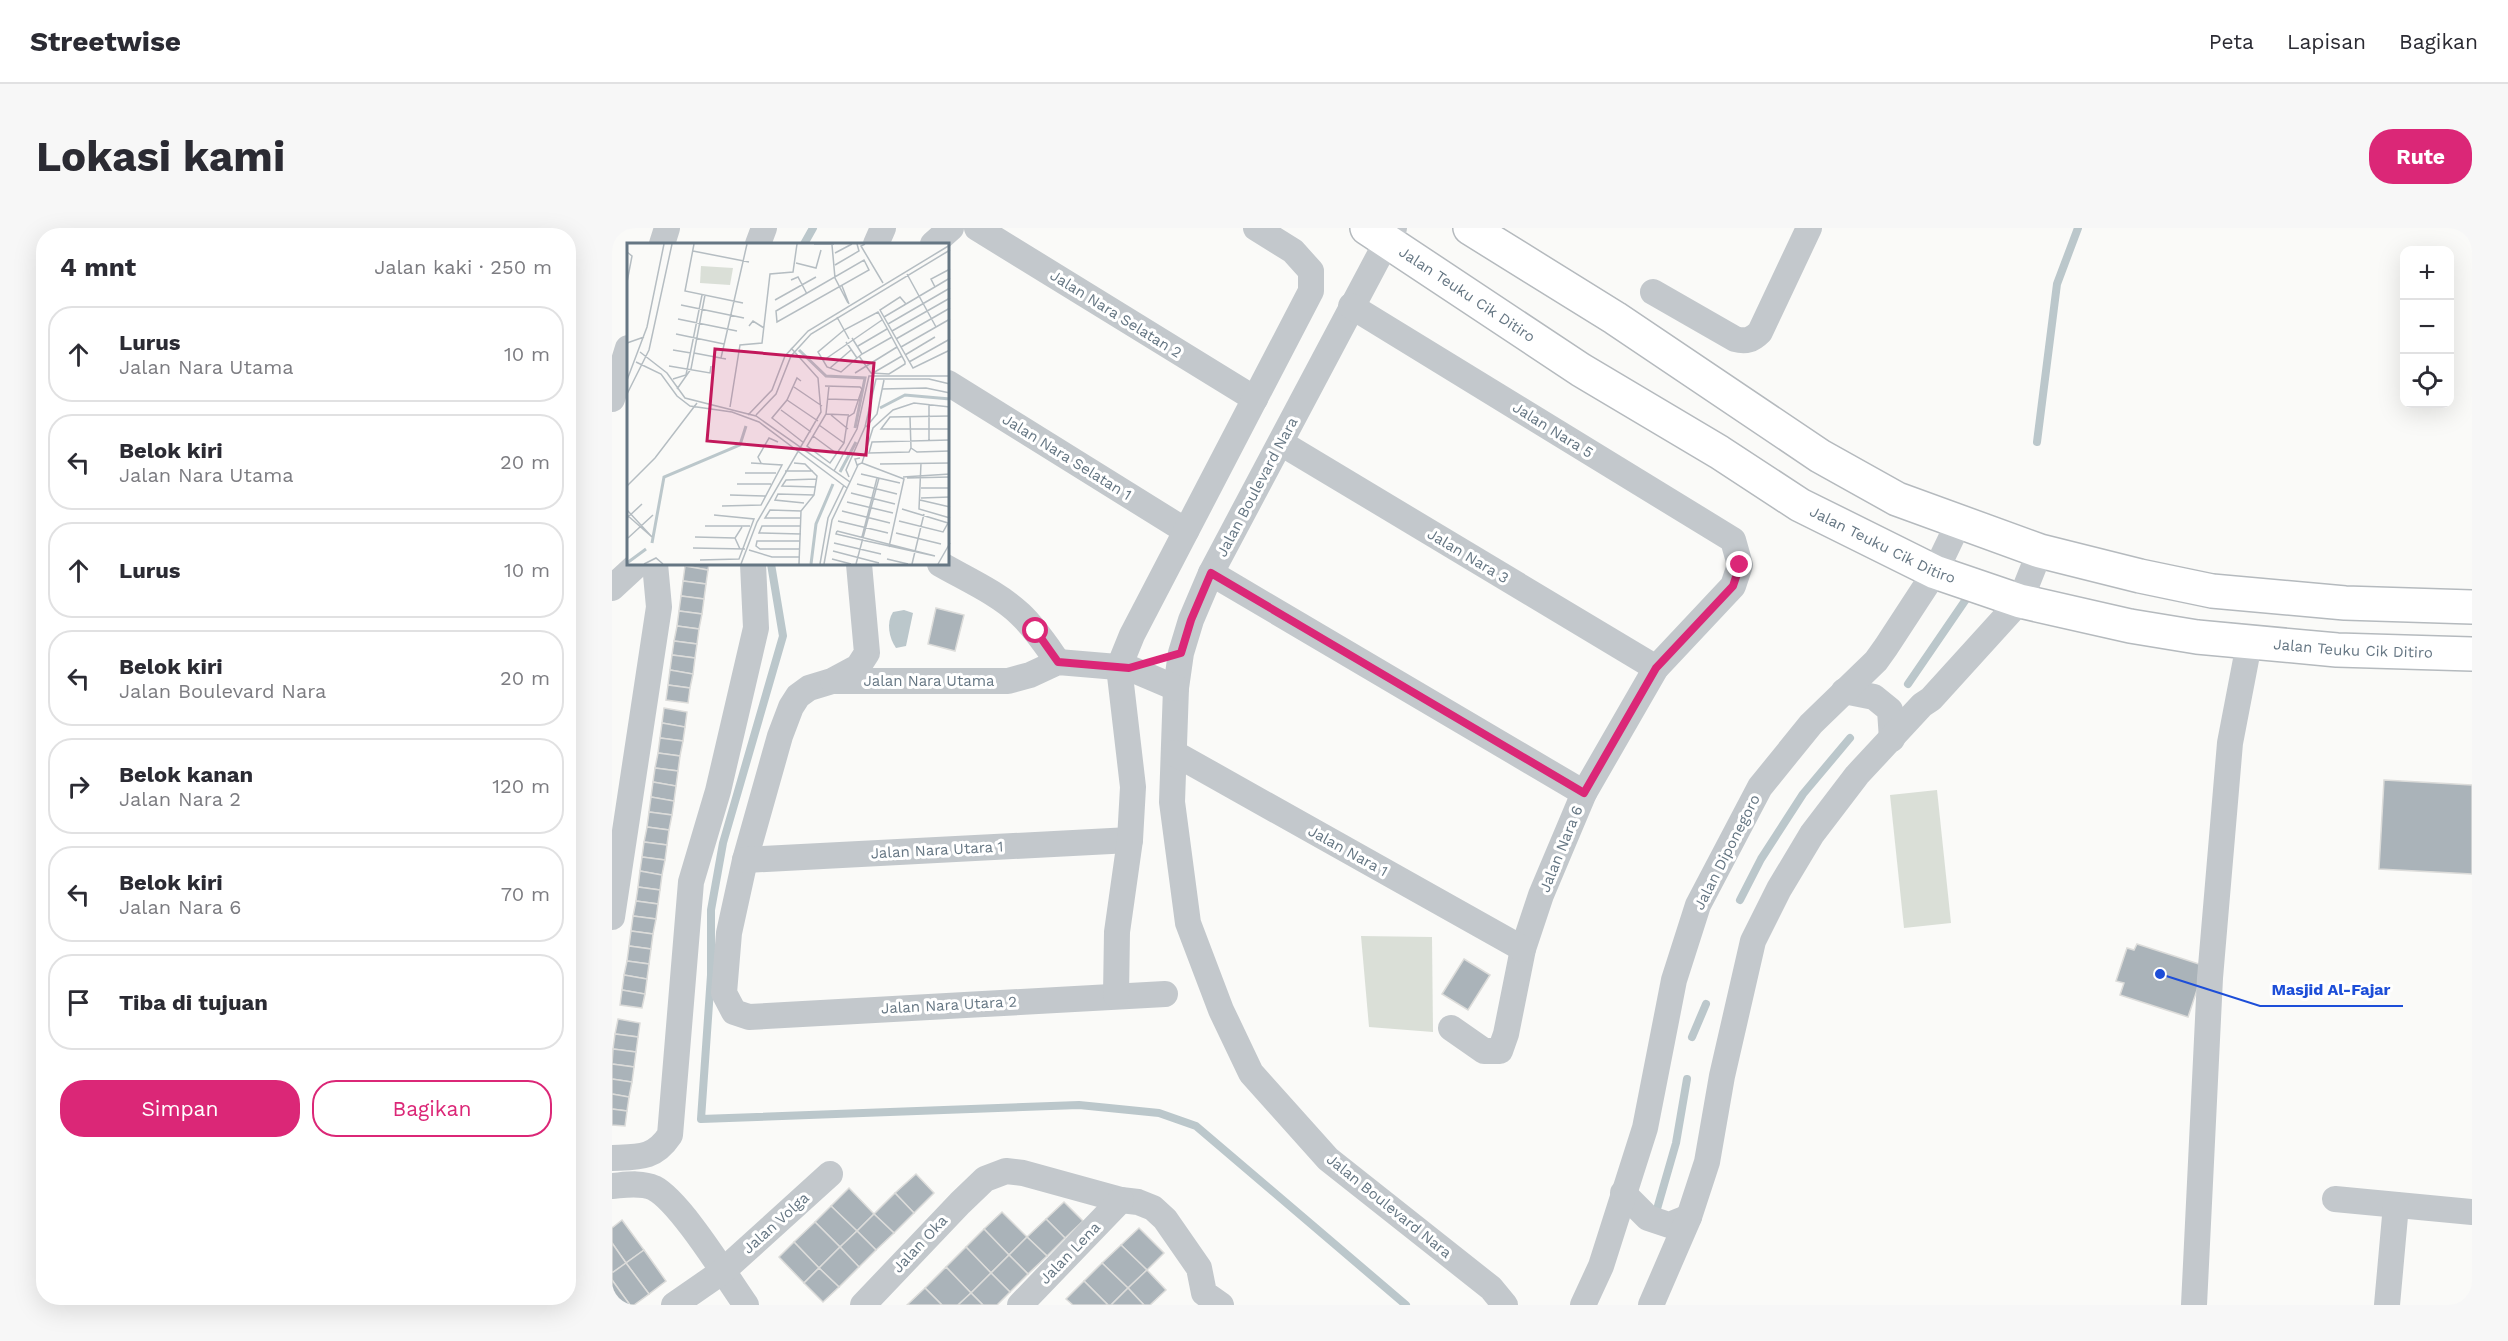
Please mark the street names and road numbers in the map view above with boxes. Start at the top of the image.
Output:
street label: Jalan Teuku Cik Ditiro [1395,243,1538,346]
street label: Jalan Nara Selatan 2 [1047,266,1185,362]
street label: Jalan Nara 5 [1509,398,1597,462]
street label: Jalan Nara Selatan 1 [999,410,1135,504]
street label: Jalan Boulevard Nara [1213,414,1302,560]
street label: Jalan Teuku Cik Ditiro [1807,502,1958,587]
street label: Jalan Nara 3 [1424,525,1512,587]
street label: Jalan Teuku Cik Ditiro [2273,635,2433,662]
street label: Jalan Nara Utama [864,672,995,690]
street label: Jalan Diponegoro [1690,791,1764,913]
street label: Jalan Nara 6 [1535,803,1587,895]
street label: Jalan Nara 1 [1305,822,1391,880]
street label: Jalan Nara Utara 1 [870,838,1004,862]
street label: Jalan Nara Utara 2 [881,992,1017,1018]
street label: Jalan Boulevard Nara [1323,1150,1456,1262]
street label: Jalan Volga [739,1188,813,1257]
street label: Jalan Oka [889,1211,952,1277]
street label: Jalan Lena [1036,1218,1104,1288]

